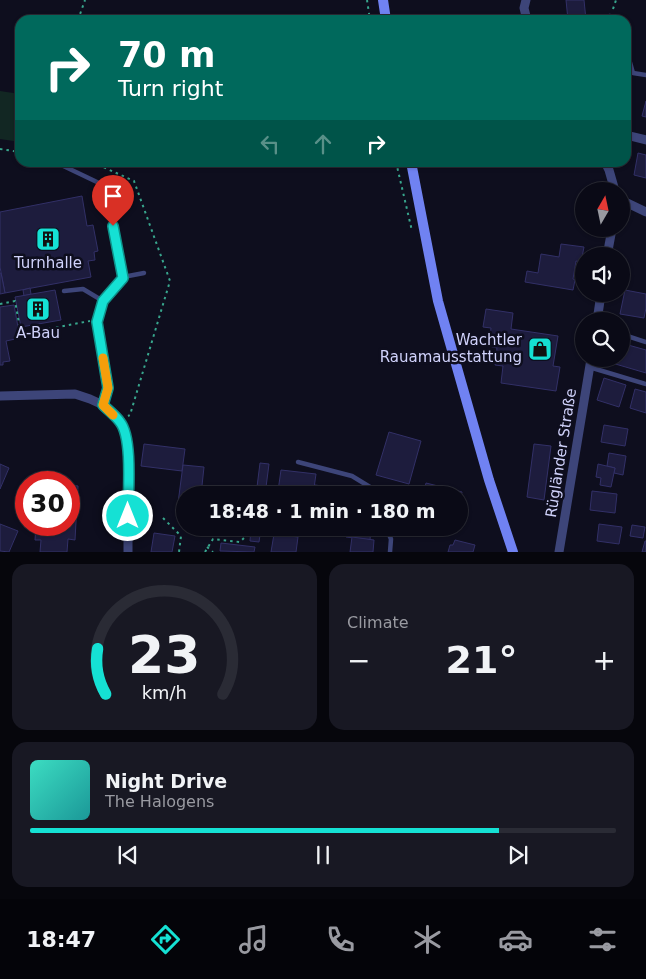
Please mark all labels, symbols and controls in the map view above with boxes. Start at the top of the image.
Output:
icon: right [35,35,100,100]
text: 70 m [118,35,215,75]
text: Turn right [118,76,223,101]
icon: left [256,130,284,158]
icon: ahead [309,130,337,158]
icon: right [362,130,390,158]
pin [92,175,134,226]
icon: arrive [99,182,127,210]
north arrow [575,182,630,238]
map controls [575,182,630,367]
building icon: Turnhalle [35,226,61,252]
button: sound [575,247,630,302]
place label: Turnhalle [13,254,82,272]
building icon: A-Bau [25,296,51,322]
button: search [575,312,630,367]
place label: A-Bau [16,324,60,342]
place label: Wachtler Rauamausstattung [380,331,523,366]
shop icon: Wachtler Rauamausstattung [527,336,553,362]
street label: Rügländer Straße [542,387,580,519]
speed limit sign: 30 [15,471,80,536]
position arrow [101,489,153,541]
text: 18:48 · 1 min · 180 m [208,500,436,522]
text: Climate [347,613,409,632]
text: 23 [128,625,201,685]
text: 21° [446,638,517,682]
text: − [347,644,370,677]
text: + [593,644,616,677]
text: km/h [142,682,187,703]
text: Night Drive [105,770,227,792]
text: The Halogens [105,792,214,811]
icon: previous [114,841,142,869]
icon: pause [309,841,337,869]
icon: next [504,841,532,869]
icon: directions [148,922,183,957]
icon: music [236,922,271,957]
icon: phone [323,922,358,957]
icon: climate [410,922,445,957]
icon: car [498,922,533,957]
icon: filters [585,922,620,957]
text: 18:47 [26,927,96,952]

